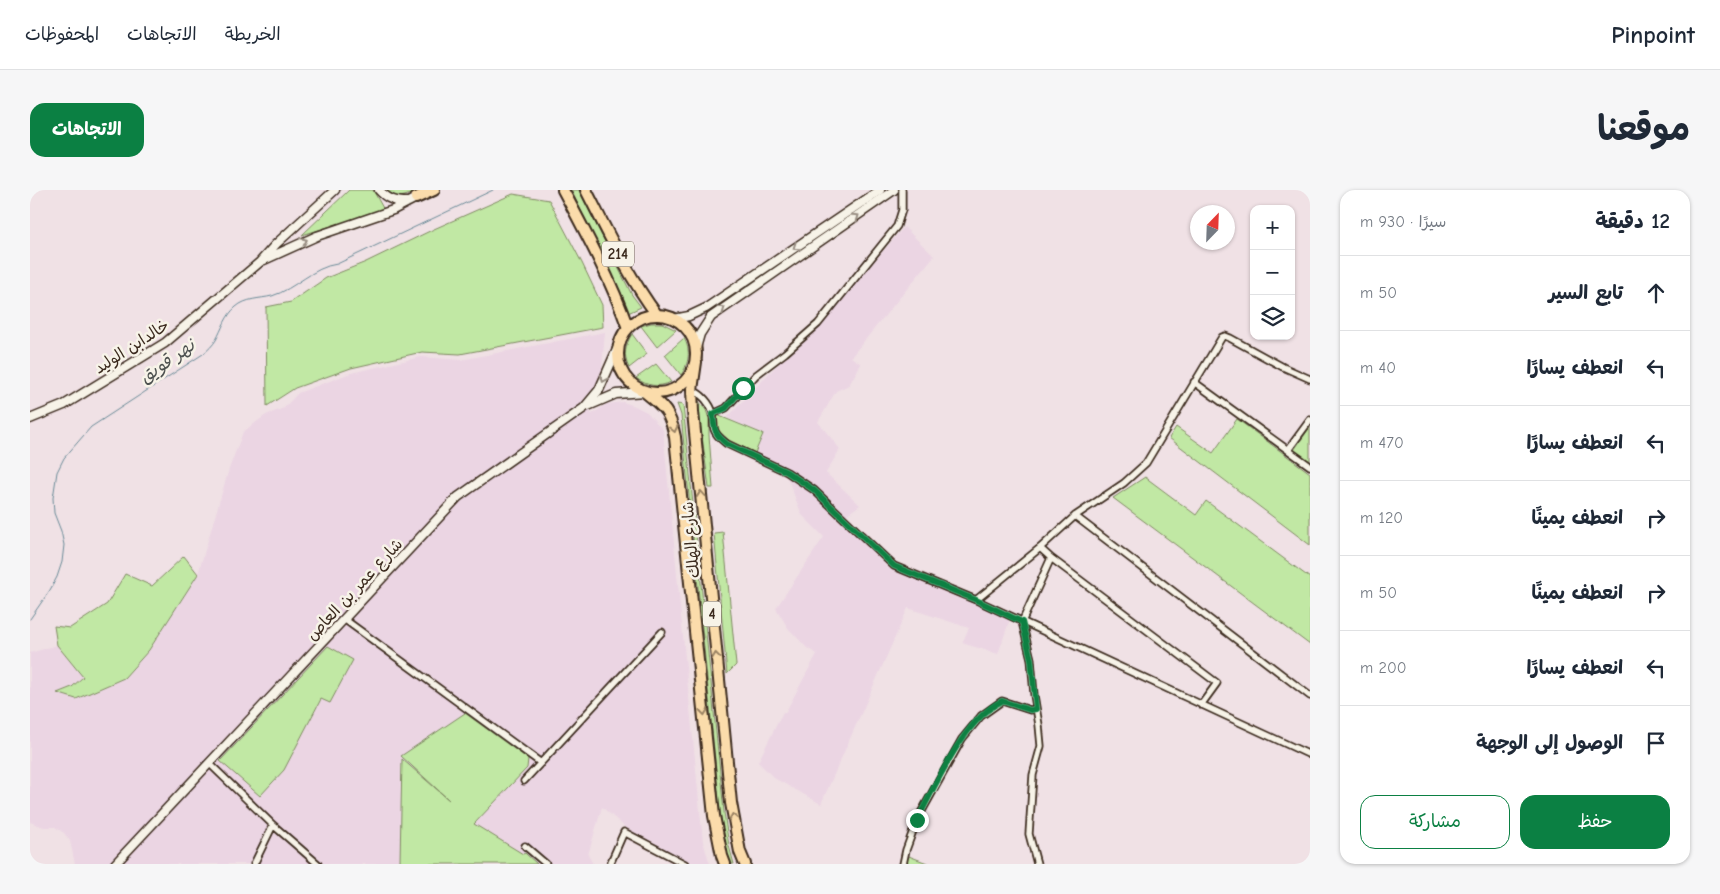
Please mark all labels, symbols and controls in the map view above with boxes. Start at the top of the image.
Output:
text: Pinpoint [1611,21,1695,49]
text: المحفوظات [25,24,99,45]
text: الاتجاهات [127,24,197,45]
text: الخريطة [225,24,281,45]
button: الاتجاهات [30,103,144,157]
text: موقعنا [1597,108,1690,149]
north arrow [1190,205,1235,250]
map controls [1250,205,1295,340]
button: + [1250,205,1295,250]
text: 12 دقيقة [1595,209,1670,233]
text: سيرًا · 930 m [1360,213,1446,231]
one-way arrow [850,214,860,223]
one-way arrow [299,237,308,248]
one-way arrow [792,241,802,250]
road number: 214 [602,242,634,266]
button: − [1250,250,1295,295]
icon: ahead [1642,279,1670,307]
text: تابع السير [1549,282,1623,304]
text: 50 m [1360,284,1397,302]
button: layers [1250,295,1295,340]
one-way arrow [716,306,726,315]
street label: خالدابن الوليد [91,316,173,379]
water label: نهر قويق [136,333,201,388]
icon: left [1642,354,1670,382]
text: انعطف يسارًا [1526,357,1623,379]
text: 40 m [1360,359,1396,377]
one-way arrow [600,375,610,383]
route start [732,377,755,400]
one-way arrow [668,425,678,434]
icon: left [1642,429,1670,457]
text: انعطف يسارًا [1526,432,1623,454]
text: 470 m [1360,434,1404,452]
one-way arrow [695,489,706,497]
street label: شارع الهلك [679,501,705,579]
icon: right [1642,504,1670,532]
text: انعطف يمينًا [1531,507,1623,529]
text: 120 m [1360,509,1403,527]
street label: شارع عمر بن العاص [303,535,408,646]
icon: right [1642,579,1670,607]
text: انعطف يمينًا [1531,582,1623,604]
text: 50 m [1360,584,1397,602]
road number: 4 [703,602,721,626]
one-way arrow [711,651,722,659]
icon: left [1642,654,1670,682]
text: انعطف يسارًا [1526,657,1623,679]
text: 200 m [1360,659,1406,677]
one-way arrow [698,709,709,717]
icon: arrive [1642,729,1670,757]
text: الوصول إلى الوجهة [1476,732,1623,754]
button: مشاركة [1360,795,1510,849]
button: حفظ [1520,795,1670,849]
route end [906,809,929,832]
one-way arrow [729,813,739,821]

